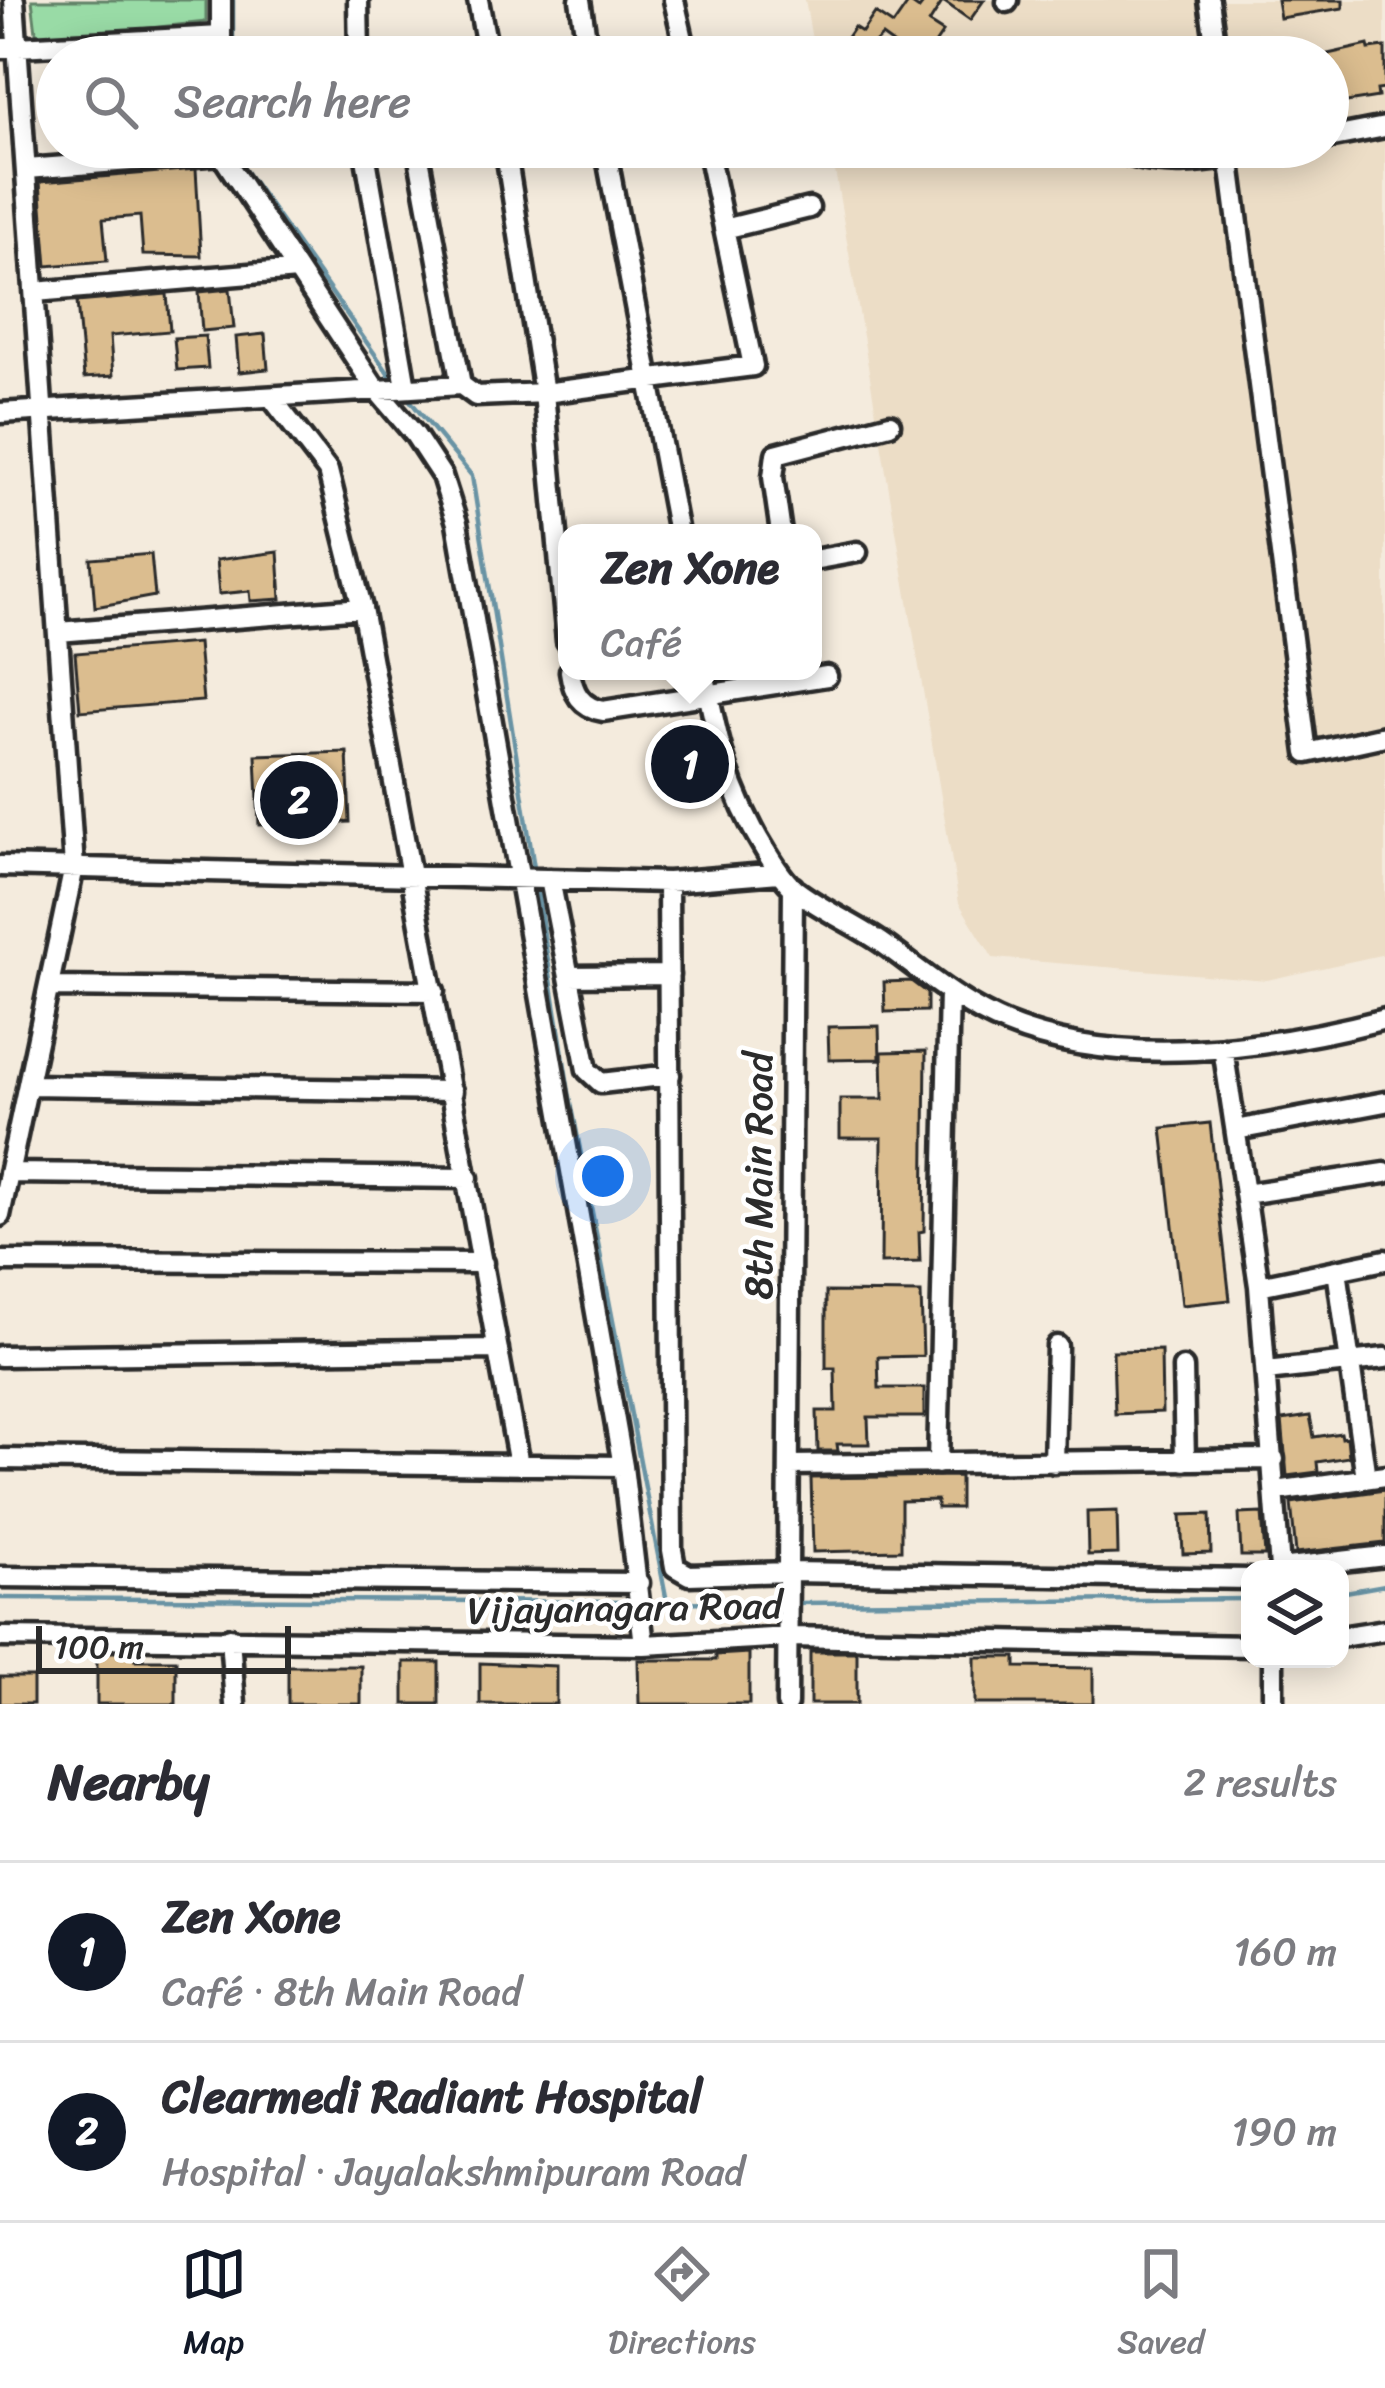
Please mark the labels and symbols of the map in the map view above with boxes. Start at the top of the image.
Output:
pin: 1 [651,719,729,809]
pin: 2 [260,755,338,845]
street label: 8th Main Road [724,1050,793,1300]
your location [573,1146,633,1206]
street label: Vijayanagara Road [467,1570,786,1645]
scale bar [36,1620,291,1673]

